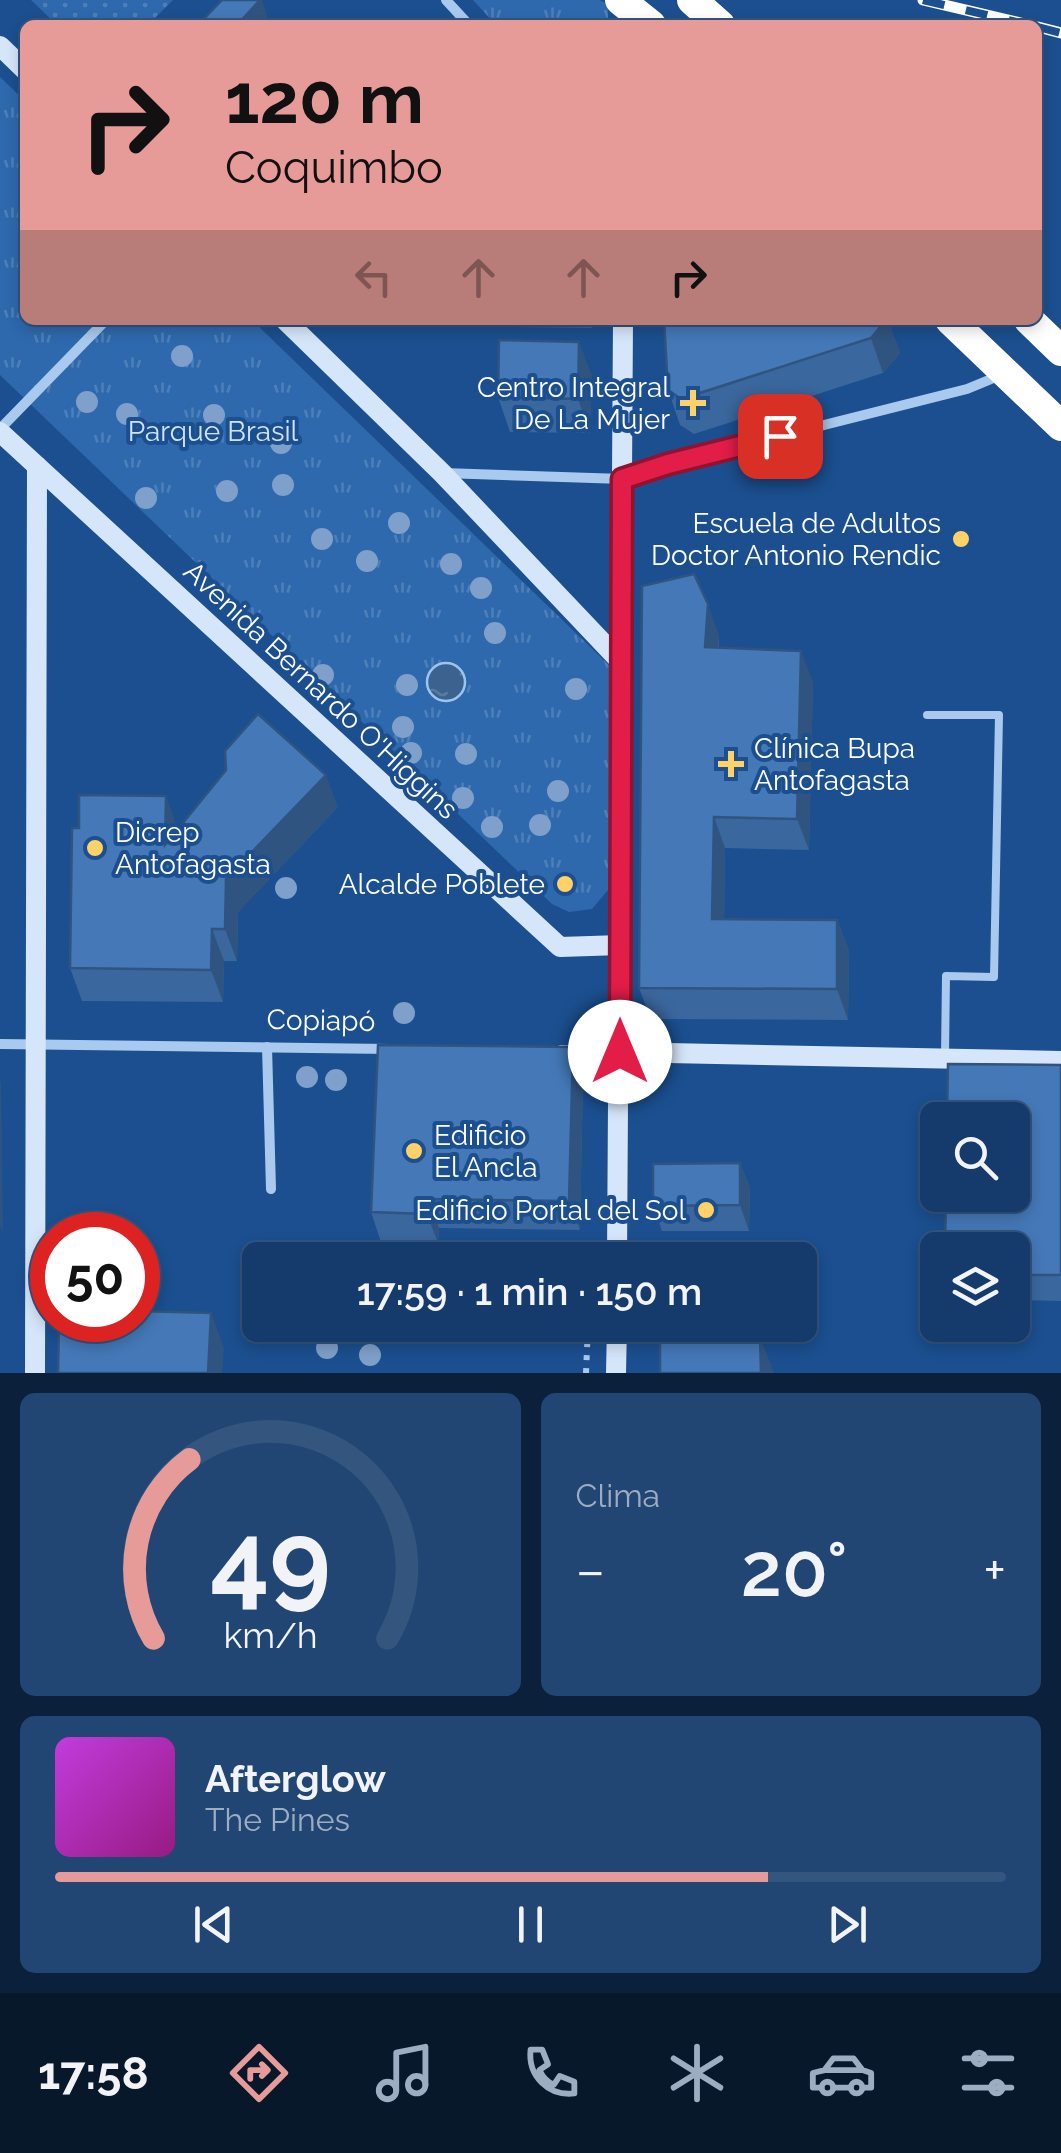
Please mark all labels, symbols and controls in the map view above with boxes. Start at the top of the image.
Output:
text: 120 m [225,57,424,139]
icon: right [60,60,190,190]
text: Coquimbo [225,141,443,194]
icon: left [346,250,401,305]
icon: ahead [451,250,506,305]
icon: ahead [556,250,611,305]
icon: right [661,250,716,305]
place label: Centro Integral De La Mujer [477,371,670,436]
marker: Centro Integral De La Mujer [680,390,706,416]
pin [738,394,823,479]
icon: arrive [753,409,808,464]
park label: Parque Brasil [128,415,299,448]
place label: Escuela de Adultos Doctor Antonio Rendic [651,507,941,572]
marker: Escuela de Adultos Doctor Antonio Rendic [950,528,972,550]
street label: Avenida Bernardo O'Higgins [177,555,464,826]
place label: Clínica Bupa Antofagasta [754,732,915,797]
marker: Clínica Bupa Antofagasta [718,751,744,777]
place label: Dicrep Antofagasta [115,816,271,881]
marker: Dicrep Antofagasta [84,837,106,859]
place label: Alcalde Poblete [339,868,545,901]
marker: Alcalde Poblete [554,873,576,895]
position arrow [568,1000,672,1104]
street label: Copiapó [266,1003,375,1038]
map controls [920,1102,1030,1342]
button: search [920,1102,1030,1212]
place label: Edificio El Ancla [434,1119,538,1184]
marker: Edificio El Ancla [403,1140,425,1162]
place label: Edificio Portal del Sol [415,1194,686,1227]
marker: Edificio Portal del Sol [695,1199,717,1221]
speed limit sign: 50 [30,1212,160,1342]
button: layers [920,1232,1030,1342]
text: 17:59 · 1 min · 150 m [357,1269,702,1314]
text: Clima [576,1477,660,1514]
text: 49 [210,1498,331,1620]
text: 20° [741,1525,848,1614]
text: − [576,1538,605,1603]
text: + [983,1538,1006,1603]
text: km/h [223,1614,317,1656]
text: Afterglow [205,1756,386,1801]
text: The Pines [205,1801,350,1838]
icon: previous [186,1897,241,1952]
icon: pause [503,1897,558,1952]
icon: next [820,1897,875,1952]
icon: directions [224,2038,294,2108]
icon: music [370,2038,440,2108]
icon: phone [516,2038,586,2108]
icon: climate [662,2038,732,2108]
icon: car [807,2038,877,2108]
icon: filters [953,2038,1023,2108]
text: 17:58 [38,2047,149,2100]

